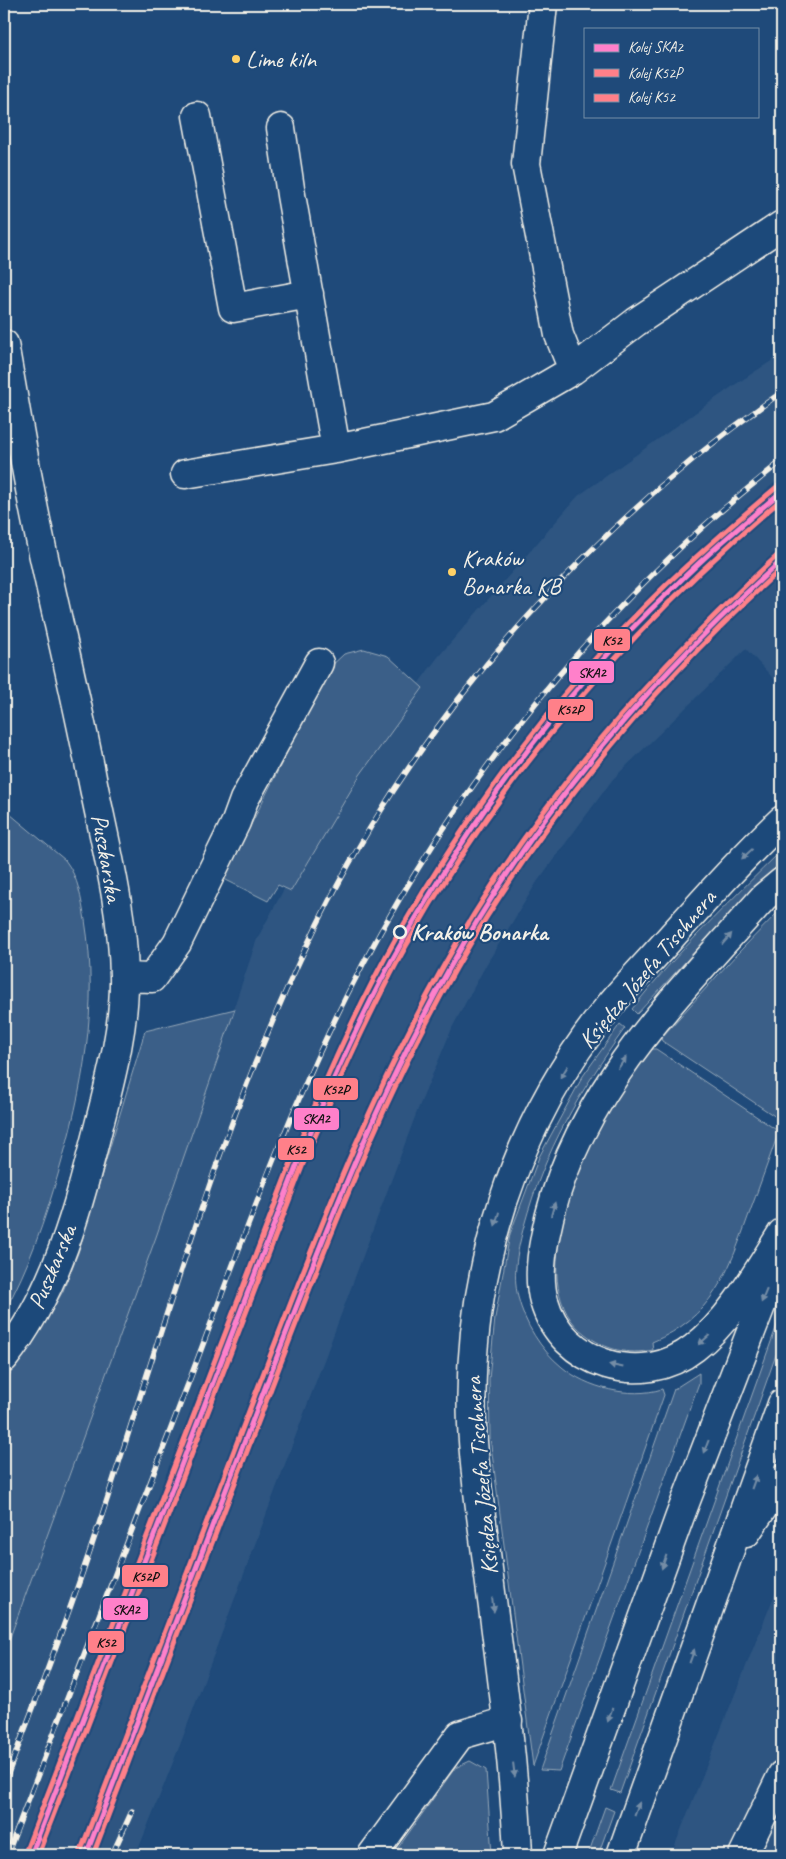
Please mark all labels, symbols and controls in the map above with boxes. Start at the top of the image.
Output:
legend [584,28,758,118]
text: Kolej SKA2 [628,38,684,57]
place label: Lime kiln [246,44,317,74]
marker: Lime kiln [230,53,242,65]
text: Kolej K52P [628,64,684,83]
text: Kolej K52 [628,88,676,107]
place label: Kraków Bonarka KB [462,543,562,601]
marker: Kraków Bonarka KB [446,566,458,578]
line badge: K52 [593,628,631,652]
text: K52 [602,632,623,649]
line badge: SKA2 [568,660,615,684]
text: SKA2 [578,664,607,681]
line badge: K52P [547,698,594,722]
text: K52P [557,701,585,718]
street label: Puszkarska [85,812,130,906]
one-way arrow [741,848,753,860]
street label: Księdza Józefa Tischnera [572,882,723,1055]
place label: Kraków Bonarka [411,917,550,947]
marker: Kraków Bonarka [393,925,407,939]
one-way arrow [721,933,733,945]
one-way arrow [617,1056,627,1070]
one-way arrow [560,1065,569,1078]
line badge: K52P [312,1077,359,1101]
text: K52P [323,1081,351,1098]
line badge: SKA2 [293,1107,340,1131]
text: SKA2 [302,1110,331,1127]
line badge: K52 [277,1137,315,1161]
text: K52 [286,1141,307,1158]
one-way arrow [549,1201,557,1216]
one-way arrow [492,1212,500,1227]
street label: Puszkarska [21,1218,84,1314]
one-way arrow [760,1289,768,1304]
one-way arrow [698,1334,711,1345]
one-way arrow [608,1362,624,1370]
street label: Księdza Józefa Tischnera [457,1375,505,1576]
one-way arrow [702,1440,709,1455]
one-way arrow [750,1474,758,1489]
one-way arrow [660,1554,667,1569]
line badge: K52P [121,1564,169,1588]
text: K52P [132,1568,160,1585]
line badge: SKA2 [102,1597,149,1621]
one-way arrow [489,1598,497,1614]
text: SKA2 [112,1601,141,1618]
line badge: K52 [87,1630,125,1654]
text: K52 [96,1634,117,1651]
one-way arrow [689,1649,696,1664]
one-way arrow [606,1708,614,1723]
one-way arrow [510,1762,518,1778]
one-way arrow [634,1802,641,1817]

